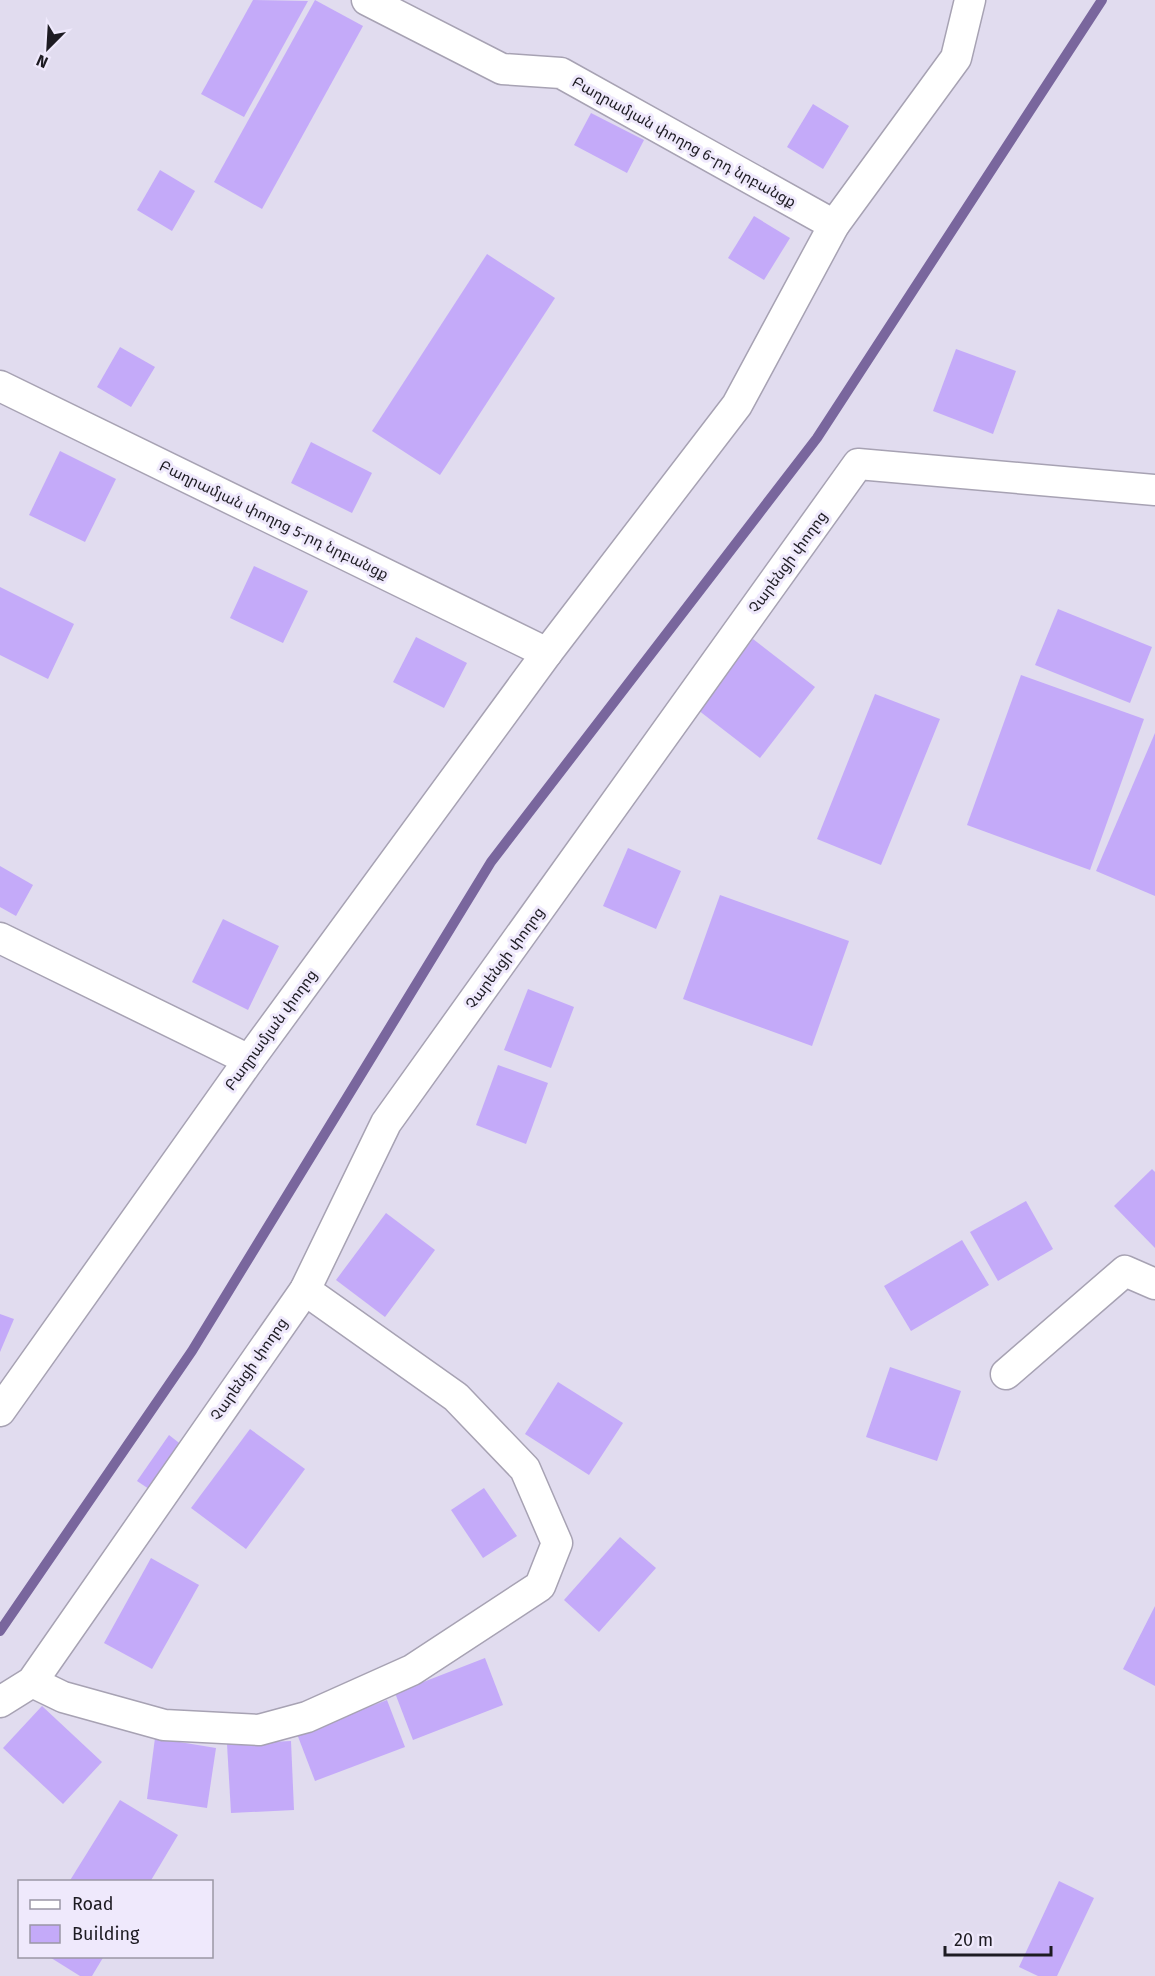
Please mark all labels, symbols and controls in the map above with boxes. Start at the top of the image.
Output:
north arrow [18,18,78,78]
text: N [33,50,51,72]
street label: Բաղրամյան փողոց 6-րդ նրբանցք [569,73,799,211]
street label: Բաղրամյան փողոց 5-րդ նրբանցք [157,457,391,583]
street label: Չարենցի փողոց [745,508,831,616]
street label: Չարենցի փողոց [462,904,548,1012]
street label: Բաղրամյան փողոց [221,966,321,1094]
street label: Չարենցի փողոց [207,1314,291,1424]
legend [18,1880,213,1958]
text: Road [72,1893,114,1915]
scale bar [945,1919,1052,1957]
text: Building [72,1923,140,1945]
text: 20 m [954,1929,993,1951]

